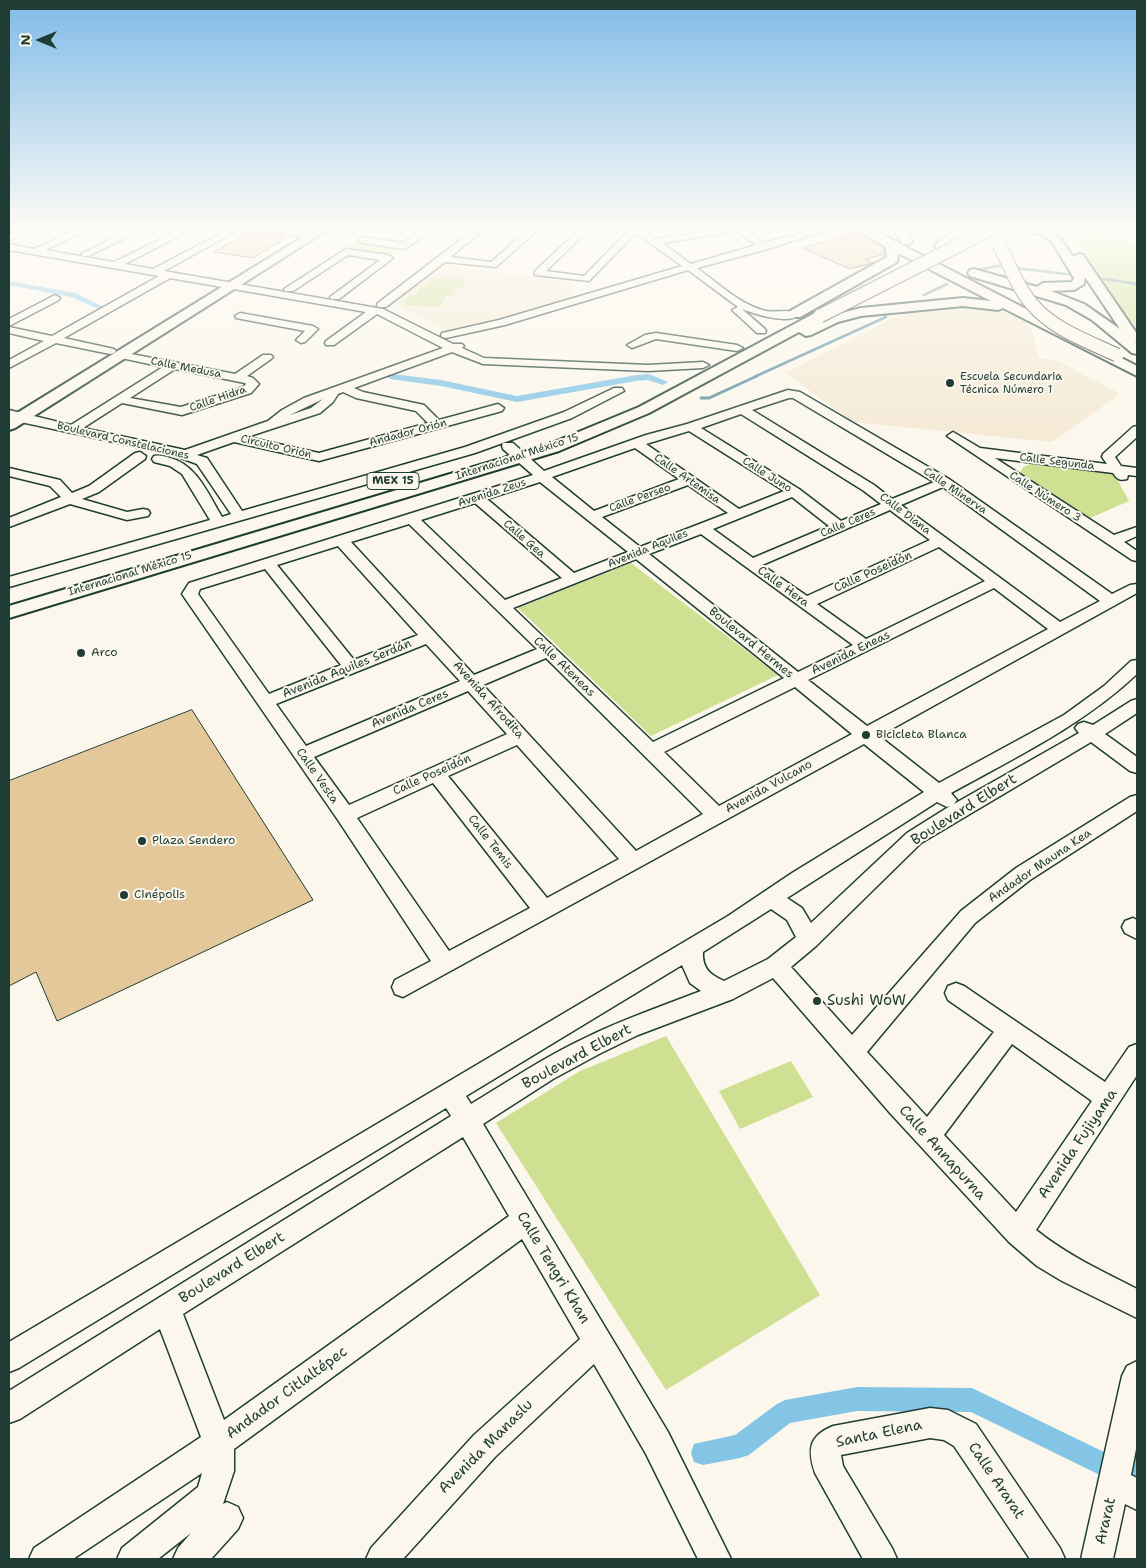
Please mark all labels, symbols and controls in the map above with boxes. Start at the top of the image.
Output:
north arrow [15,15,65,65]
text: N [16,34,34,46]
street label: Calle Medusa [150,355,222,381]
place label: Escuela Secundaria Técnica Número 1 [960,370,1062,396]
marker: Escuela Secundaria Técnica Número 1 [944,377,956,389]
street label: Calle Hidra [188,383,248,415]
street label: Andador Orión [368,416,448,450]
street label: Boulevard Constelaciones [56,419,190,463]
street label: Internacional México 15 [454,431,580,483]
street label: Circuito Orión [239,432,313,462]
street label: Calle Artemisa [651,451,723,507]
street label: Calle Segunda [1019,451,1095,473]
street label: Calle Juno [740,455,794,495]
street label: Calle Minerva [921,465,989,517]
street label: Calle Número 3 [1007,469,1083,525]
road number: MEX 15 [367,472,419,490]
street label: Avenida Zeus [456,476,528,510]
street label: Calle Perseo [607,481,673,515]
street label: Calle Diana [877,491,933,537]
street label: Calle Ceres [818,505,878,541]
street label: Calle Gea [500,517,548,561]
street label: Avenida Aquiles [606,527,690,571]
street label: Calle Poseidón [832,548,914,596]
street label: Internacional México 15 [66,549,194,599]
street label: Calle Hera [754,563,812,611]
street label: Boulevard Hermes [706,604,796,682]
street label: Avenida Eneas [809,628,893,678]
street label: Calle Ateneas [530,634,598,700]
street label: Avenida Aquiles Serdán [280,637,414,701]
place label: Arco [91,646,118,660]
marker: Arco [75,647,87,659]
street label: Avenida Afrodita [449,658,527,742]
street label: Avenida Ceres [369,686,451,732]
place label: Bicicleta Blanca [876,728,967,742]
marker: Bicicleta Blanca [860,729,872,741]
street label: Calle Vesta [293,745,341,807]
street label: Calle Poseidón [391,751,473,799]
street label: Avenida Vulcano [723,757,815,817]
street label: Boulevard Elbert [908,770,1020,850]
street label: Calle Temis [464,812,516,872]
street label: Andador Mauna Kea [986,826,1094,906]
place label: Plaza Sendero [152,834,235,848]
marker: Plaza Sendero [136,835,148,847]
place label: Cinépolis [134,888,185,902]
marker: Cinépolis [118,889,130,901]
place label: Sushi WoW [827,992,906,1010]
marker: Sushi WoW [811,995,823,1007]
street label: Boulevard Elbert [519,1021,635,1093]
street label: Avenida Fujiyama [1035,1086,1121,1202]
street label: Calle Annapurna [895,1102,989,1204]
street label: Calle Tengri Khan [512,1209,594,1327]
street label: Boulevard Elbert [176,1228,288,1308]
street label: Andador Citlaltépec [223,1343,351,1443]
street label: Avenida Manaslu [435,1396,537,1498]
street label: Santa Elena [834,1416,924,1452]
street label: Calle Ararat [964,1439,1028,1523]
street label: Ararat [1092,1496,1120,1546]

